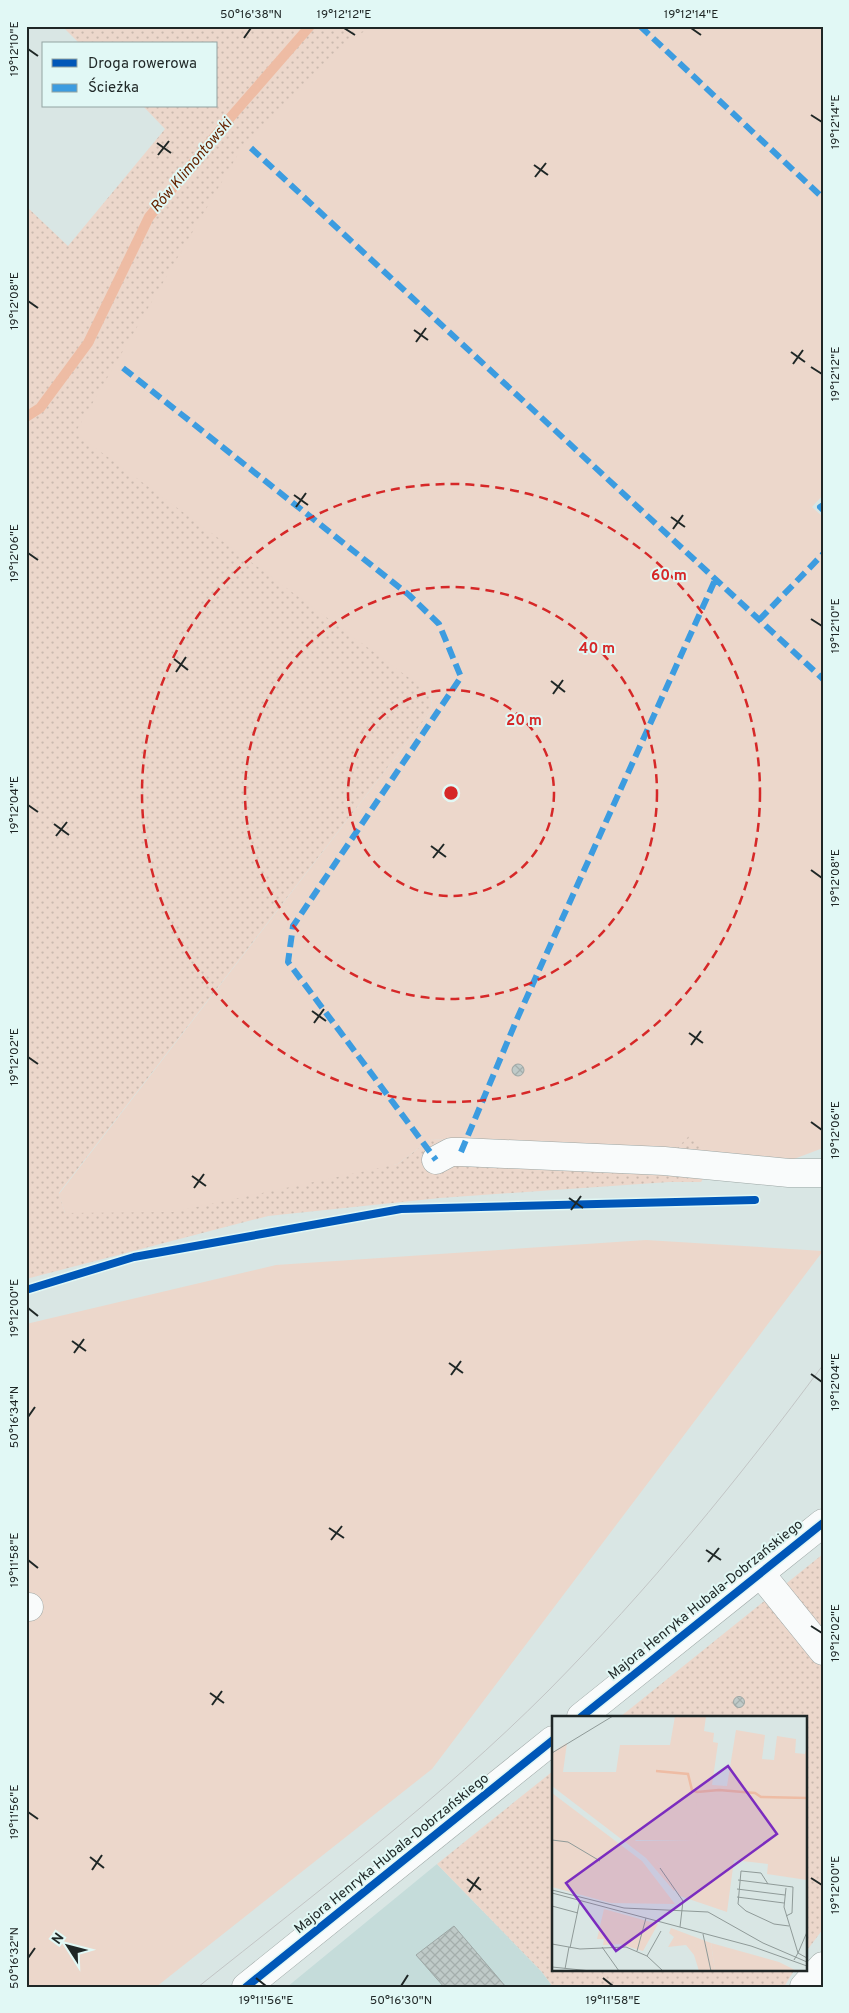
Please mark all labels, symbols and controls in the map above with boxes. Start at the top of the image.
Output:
text: 50°16'38"N [220,7,282,23]
text: 19°12'12"E [317,7,371,23]
text: 19°12'14"E [664,7,718,23]
text: 19°12'10"E [7,21,23,77]
legend [42,42,218,108]
text: Droga rowerowa [88,55,197,74]
text: Ścieżka [88,77,139,98]
text: 19°12'14"E [828,95,844,149]
water label: Rów Klimontowski [147,114,238,217]
text: 19°12'08"E [7,272,23,330]
text: 19°12'12"E [828,347,844,401]
text: 19°12'06"E [7,524,23,582]
text: 60 m [651,567,687,586]
text: 19°12'10"E [828,598,844,654]
text: 40 m [579,640,615,659]
text: 20 m [506,712,542,731]
text: 19°12'04"E [7,776,23,834]
centre of rings [442,784,460,802]
text: 19°12'08"E [828,849,844,907]
text: 19°12'02"E [7,1028,23,1086]
text: 19°12'06"E [828,1101,844,1159]
text: 19°12'00"E [7,1279,23,1337]
text: 19°12'04"E [828,1353,844,1411]
text: 50°16'34"N [7,1386,23,1448]
street label: Majora Henryka Hubala-Dobrzańskiego [605,1516,807,1684]
text: 19°11'58"E [7,1533,23,1587]
text: 19°12'02"E [828,1604,844,1662]
inset map [552,1716,806,1970]
street label: Majora Henryka Hubala-Dobrzańskiego [291,1770,493,1938]
text: 19°11'56"E [7,1785,23,1839]
text: 19°12'00"E [828,1856,844,1914]
north arrow [42,1920,92,1970]
text: 50°16'32"N [7,1927,23,1989]
text: N [49,1930,69,1948]
text: 19°11'56"E [239,1993,293,2009]
text: 50°16'30"N [370,1993,432,2009]
text: 19°11'58"E [586,1993,640,2009]

